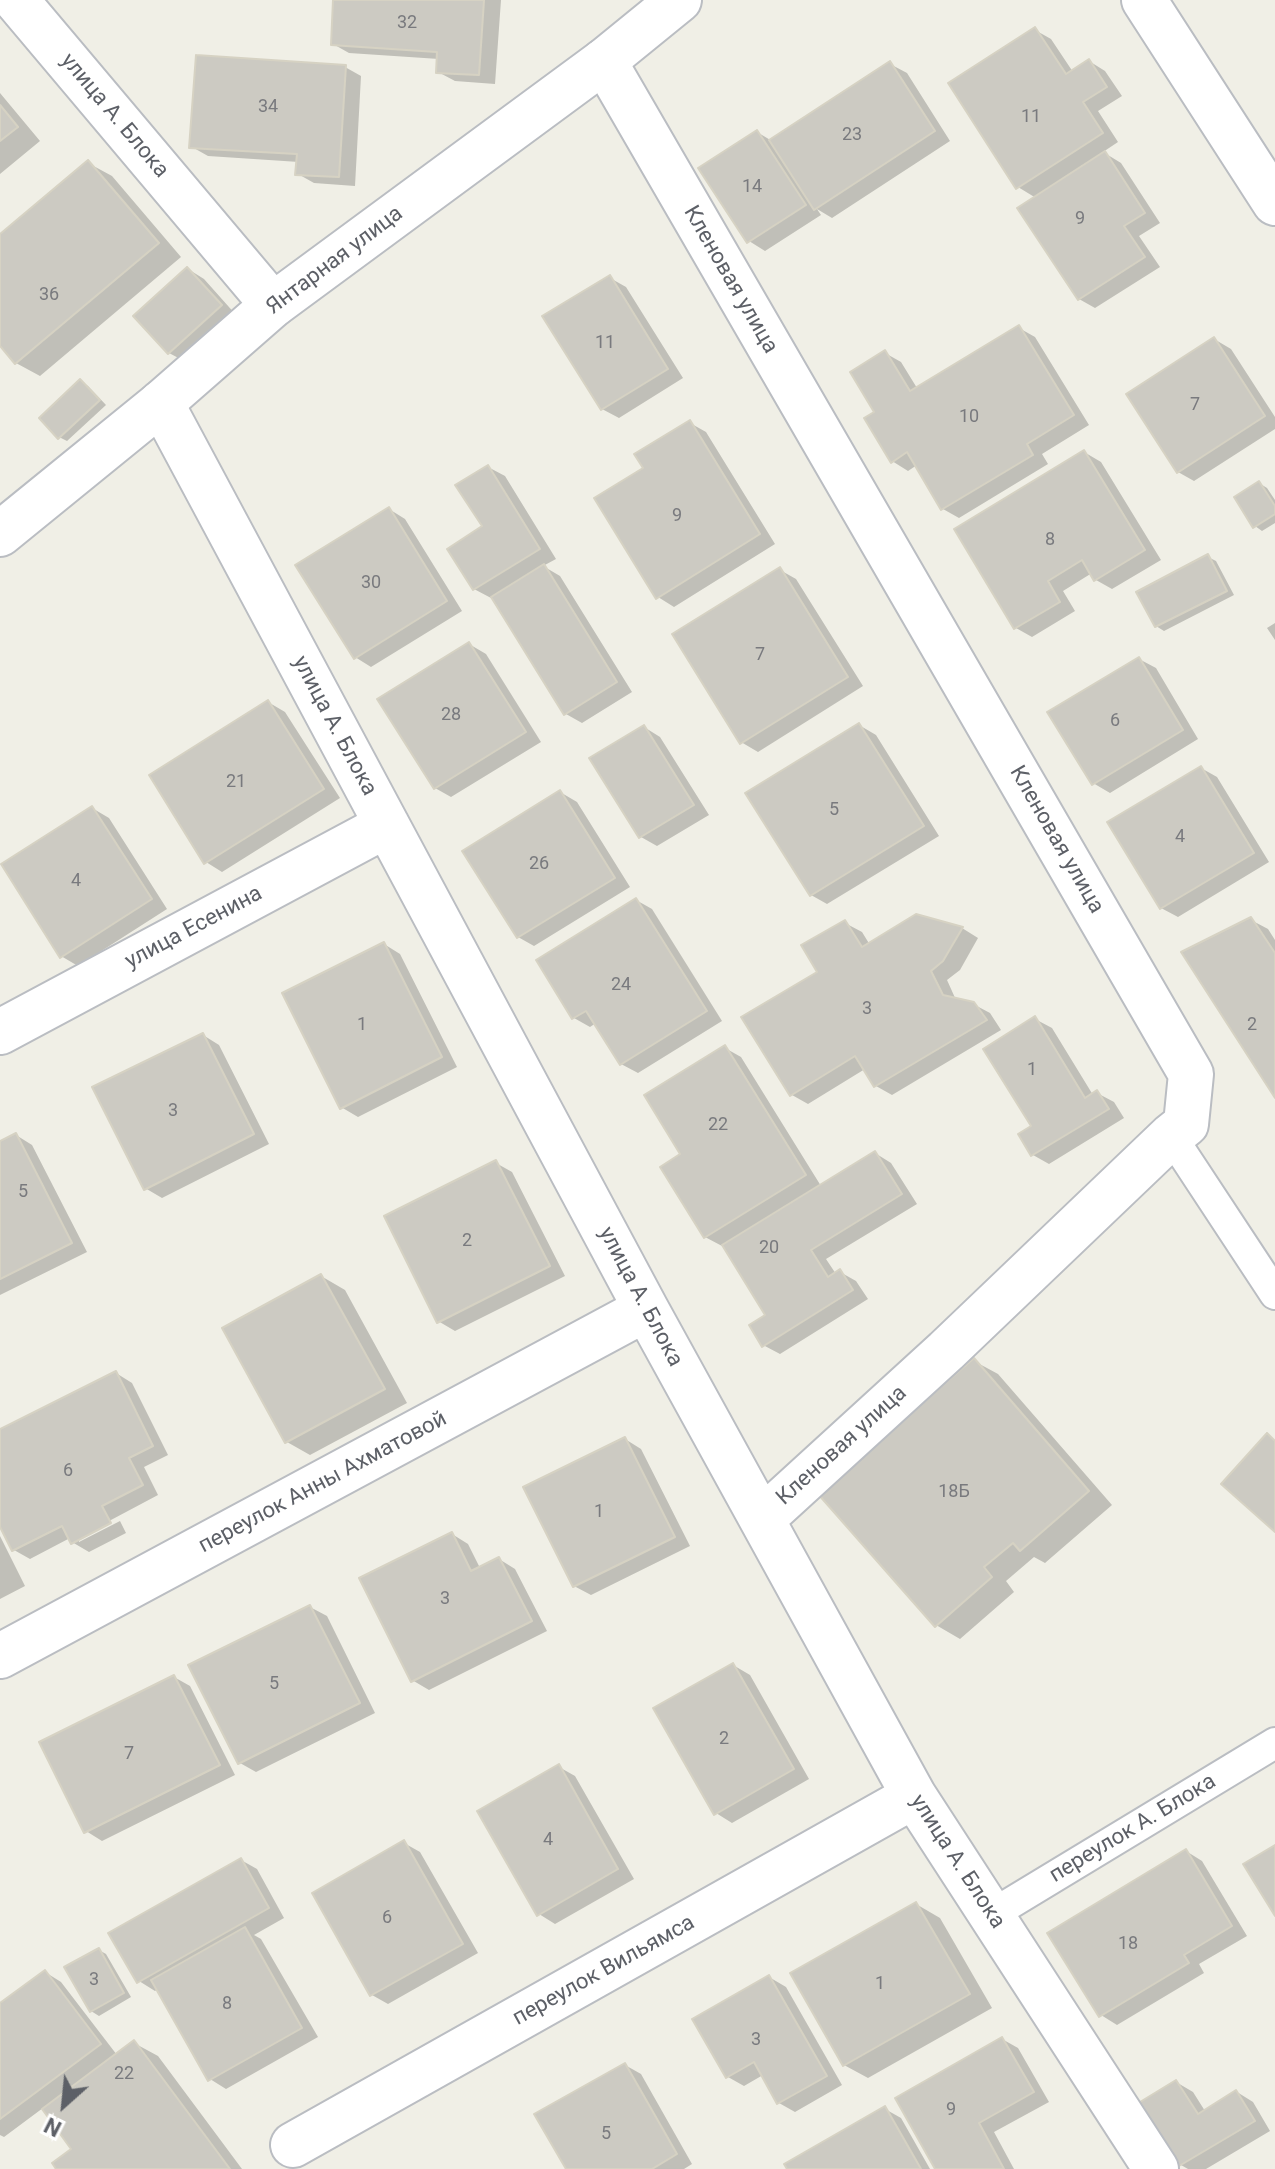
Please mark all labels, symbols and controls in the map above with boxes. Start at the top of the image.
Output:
house number: 32 [397,12,417,34]
street label: улица А. Блока [54,48,174,184]
house number: 34 [258,96,278,118]
house number: 11 [1021,106,1041,128]
house number: 23 [842,124,862,146]
house number: 14 [742,176,762,198]
street label: Янтарная улица [262,201,408,321]
street label: Кленовая улица [677,201,783,359]
house number: 9 [1075,208,1085,230]
house number: 36 [39,284,59,306]
house number: 11 [595,332,615,354]
house number: 7 [1190,394,1200,416]
house number: 10 [959,406,979,428]
house number: 9 [672,505,682,527]
house number: 8 [1045,529,1055,551]
house number: 30 [361,572,381,594]
house number: 7 [755,644,765,666]
street label: улица А. Блока [286,652,382,800]
house number: 28 [441,704,461,726]
house number: 6 [1110,710,1120,732]
street label: Кленовая улица [1003,761,1109,919]
house number: 21 [226,771,246,793]
house number: 5 [829,799,839,821]
house number: 4 [1175,826,1185,848]
house number: 26 [529,853,549,875]
house number: 4 [71,870,81,892]
street label: улица Есенина [121,881,267,975]
house number: 24 [611,974,631,996]
house number: 3 [862,998,872,1020]
house number: 1 [357,1014,367,1036]
house number: 2 [1247,1014,1257,1036]
house number: 1 [1027,1059,1037,1081]
house number: 3 [168,1100,178,1122]
house number: 22 [708,1114,728,1136]
house number: 5 [18,1181,28,1203]
street label: улица А. Блока [592,1223,688,1371]
house number: 2 [462,1230,472,1252]
house number: 20 [759,1237,779,1259]
street label: Кленовая улица [771,1381,913,1511]
street label: переулок Анны Ахматовой [195,1406,451,1560]
house number: 6 [63,1460,73,1482]
house number: 18Б [938,1481,970,1503]
house number: 1 [594,1501,604,1523]
house number: 3 [440,1588,450,1610]
house number: 5 [269,1673,279,1695]
house number: 2 [719,1728,729,1750]
house number: 7 [124,1743,134,1765]
street label: переулок А. Блока [1045,1769,1221,1889]
street label: улица А. Блока [904,1790,1010,1934]
house number: 4 [543,1829,553,1851]
house number: 6 [382,1907,392,1929]
street label: переулок Вильямса [508,1910,700,2032]
house number: 18 [1118,1933,1138,1955]
house number: 3 [89,1969,99,1991]
house number: 1 [875,1973,885,1995]
house number: 8 [222,1993,232,2015]
house number: 3 [751,2029,761,2051]
house number: 22 [114,2063,134,2085]
north arrow [24,2065,104,2145]
house number: 9 [946,2099,956,2121]
text: N [40,2112,65,2141]
house number: 5 [601,2123,611,2145]

